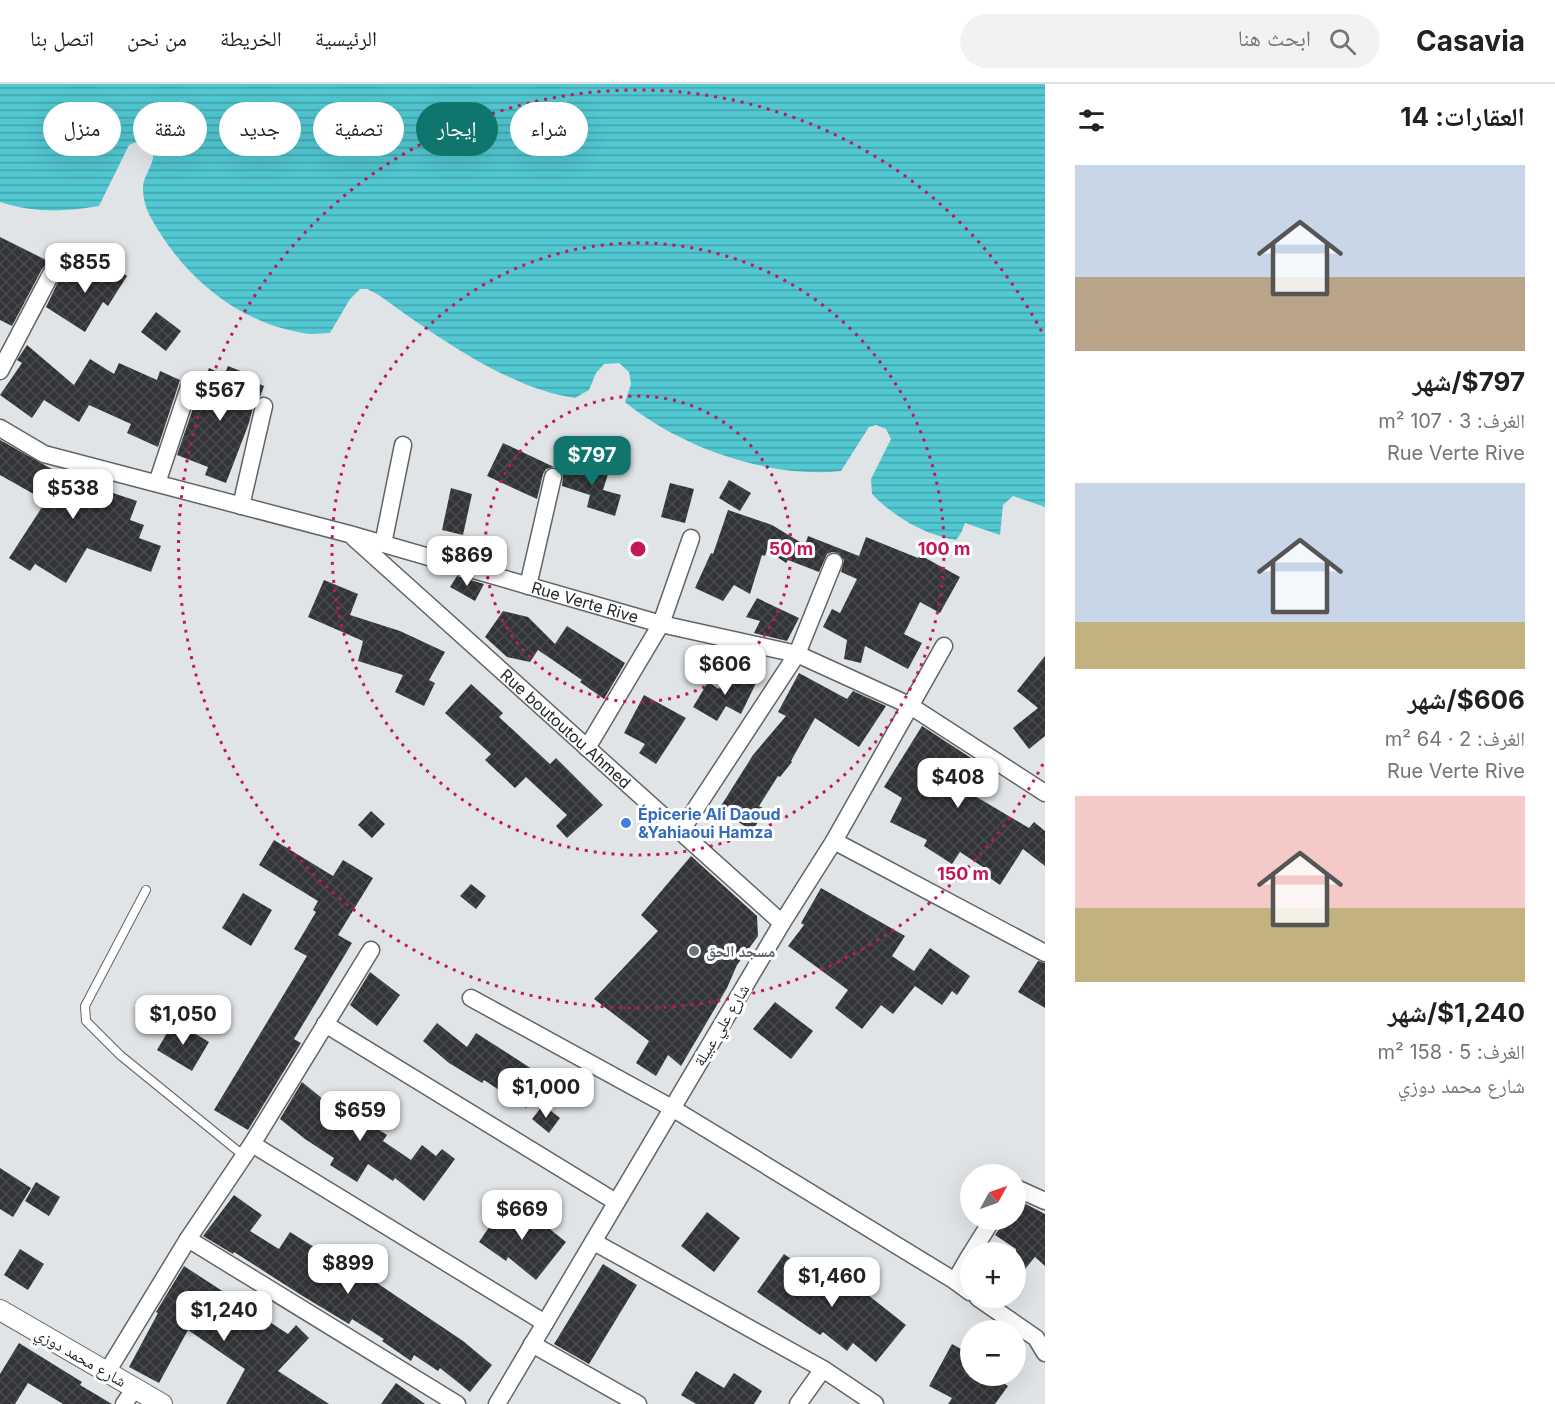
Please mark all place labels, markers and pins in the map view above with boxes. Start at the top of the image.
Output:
pin: $855 [49,243,121,294]
pin: $567 [184,371,256,422]
pin: $797 [556,436,628,487]
pin: $538 [37,469,109,520]
pin: $869 [431,536,503,587]
centre of rings [628,539,648,559]
pin: $606 [689,645,761,696]
pin: $408 [922,758,994,809]
place label: Épicerie Ali Daoud &Yahiaoui Hamza [638,804,780,842]
marker: Épicerie Ali Daoud &Yahiaoui Hamza [619,816,633,830]
place label: مسجد الحق [706,941,775,961]
marker: مسجد الحق [687,944,701,958]
pin: $1,050 [134,995,232,1046]
pin: $1,000 [497,1068,595,1119]
pin: $659 [324,1091,396,1142]
pin: $669 [486,1190,558,1241]
pin: $899 [312,1244,384,1295]
pin: $1,460 [783,1257,881,1308]
pin: $1,240 [175,1291,273,1342]

